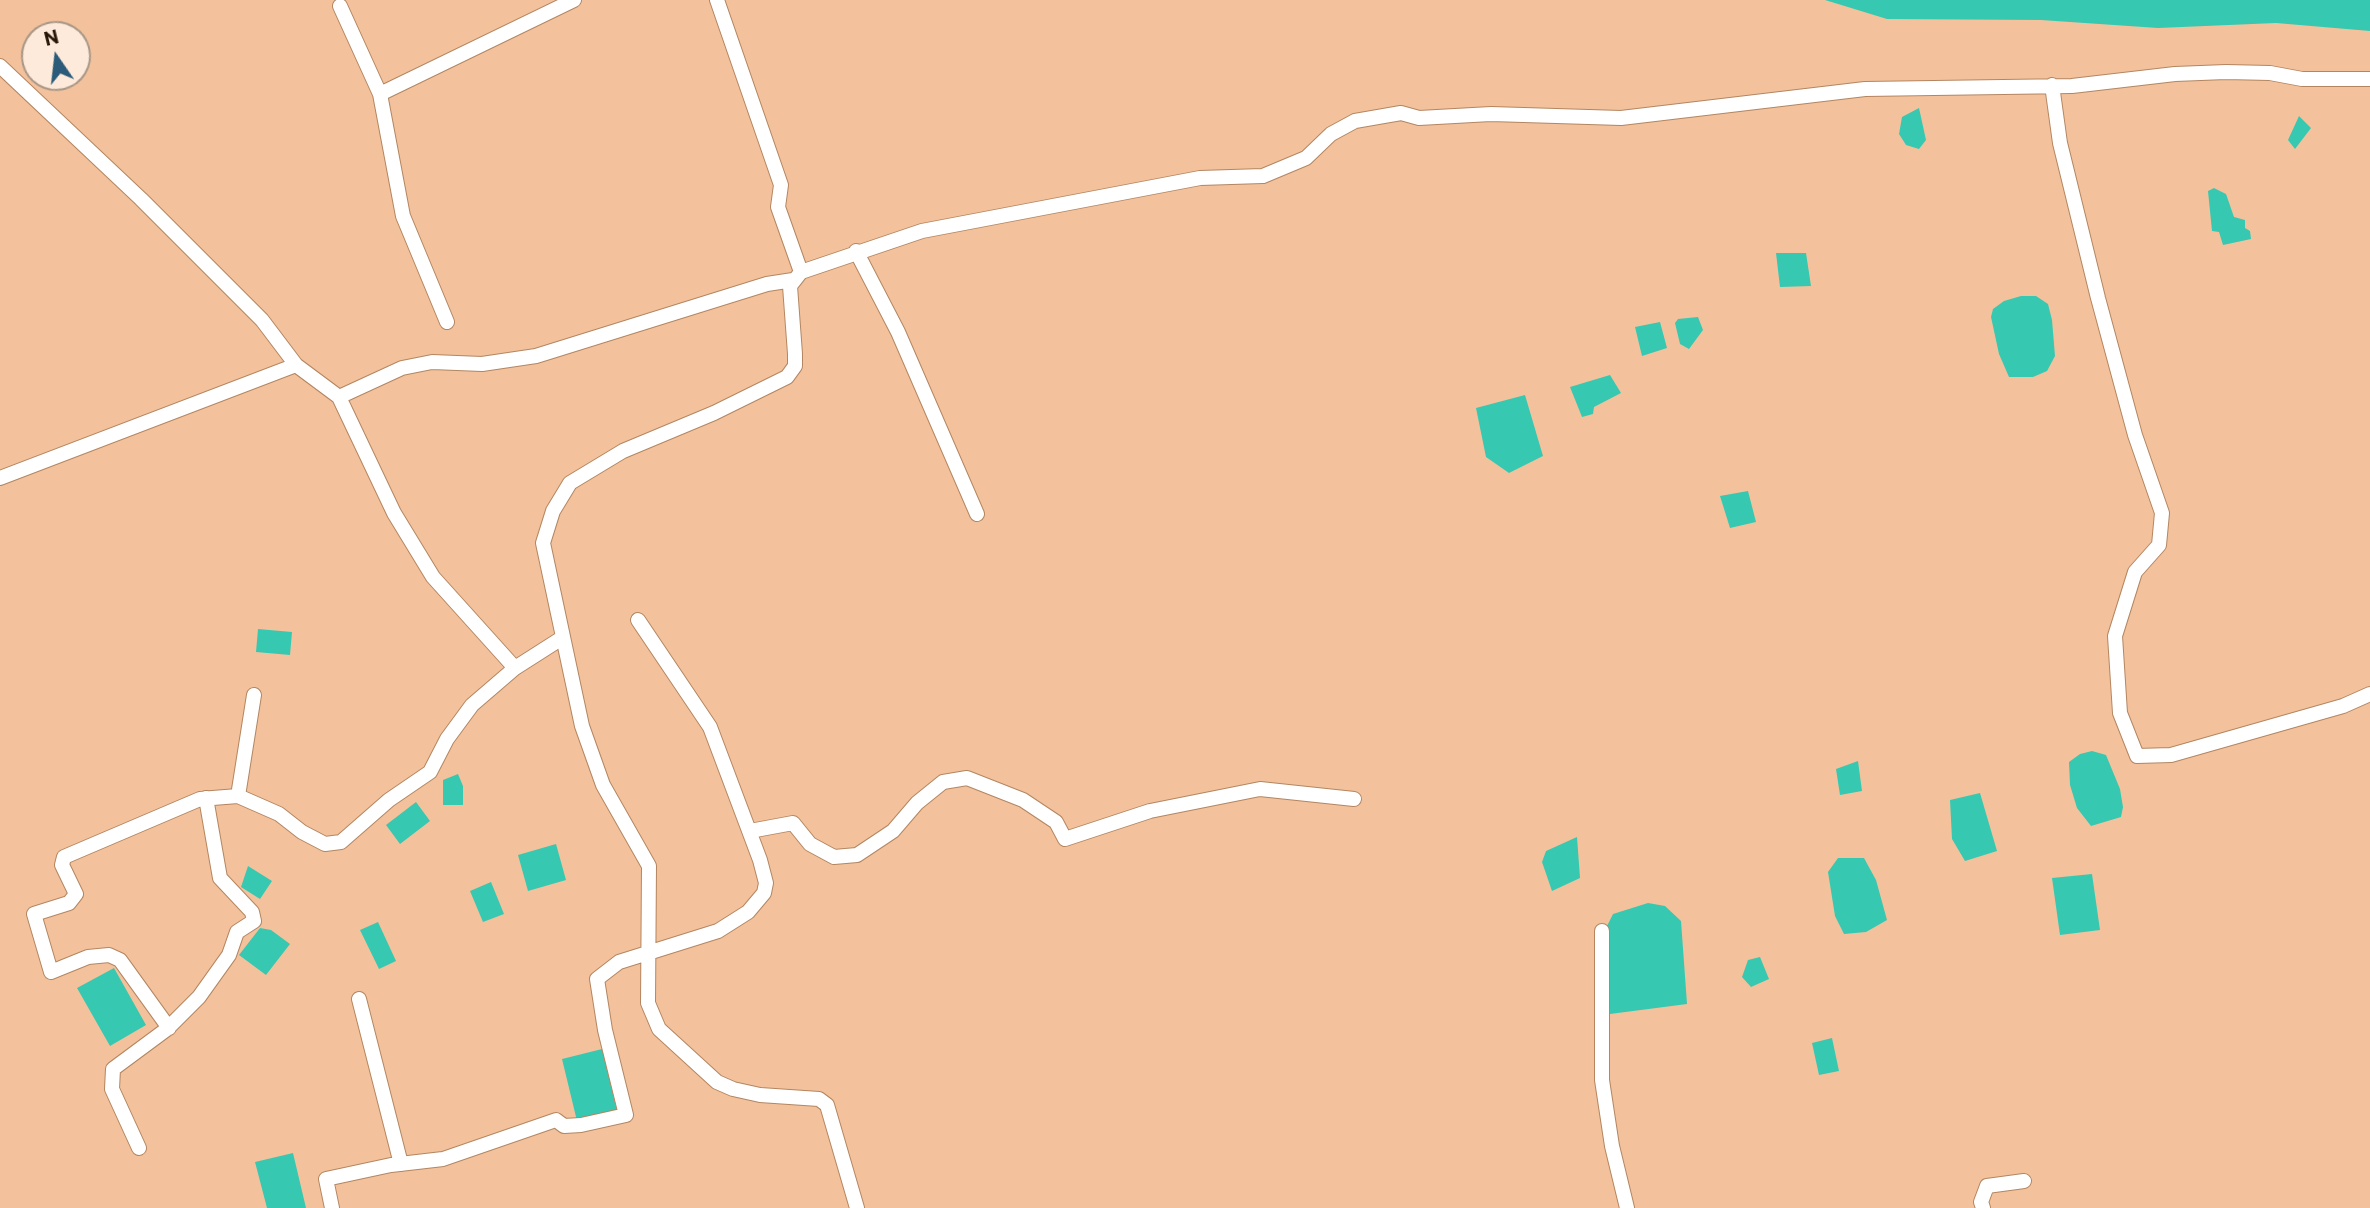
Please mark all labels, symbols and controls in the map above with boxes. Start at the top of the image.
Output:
north arrow [21,21,91,91]
text: N [42,24,61,50]

